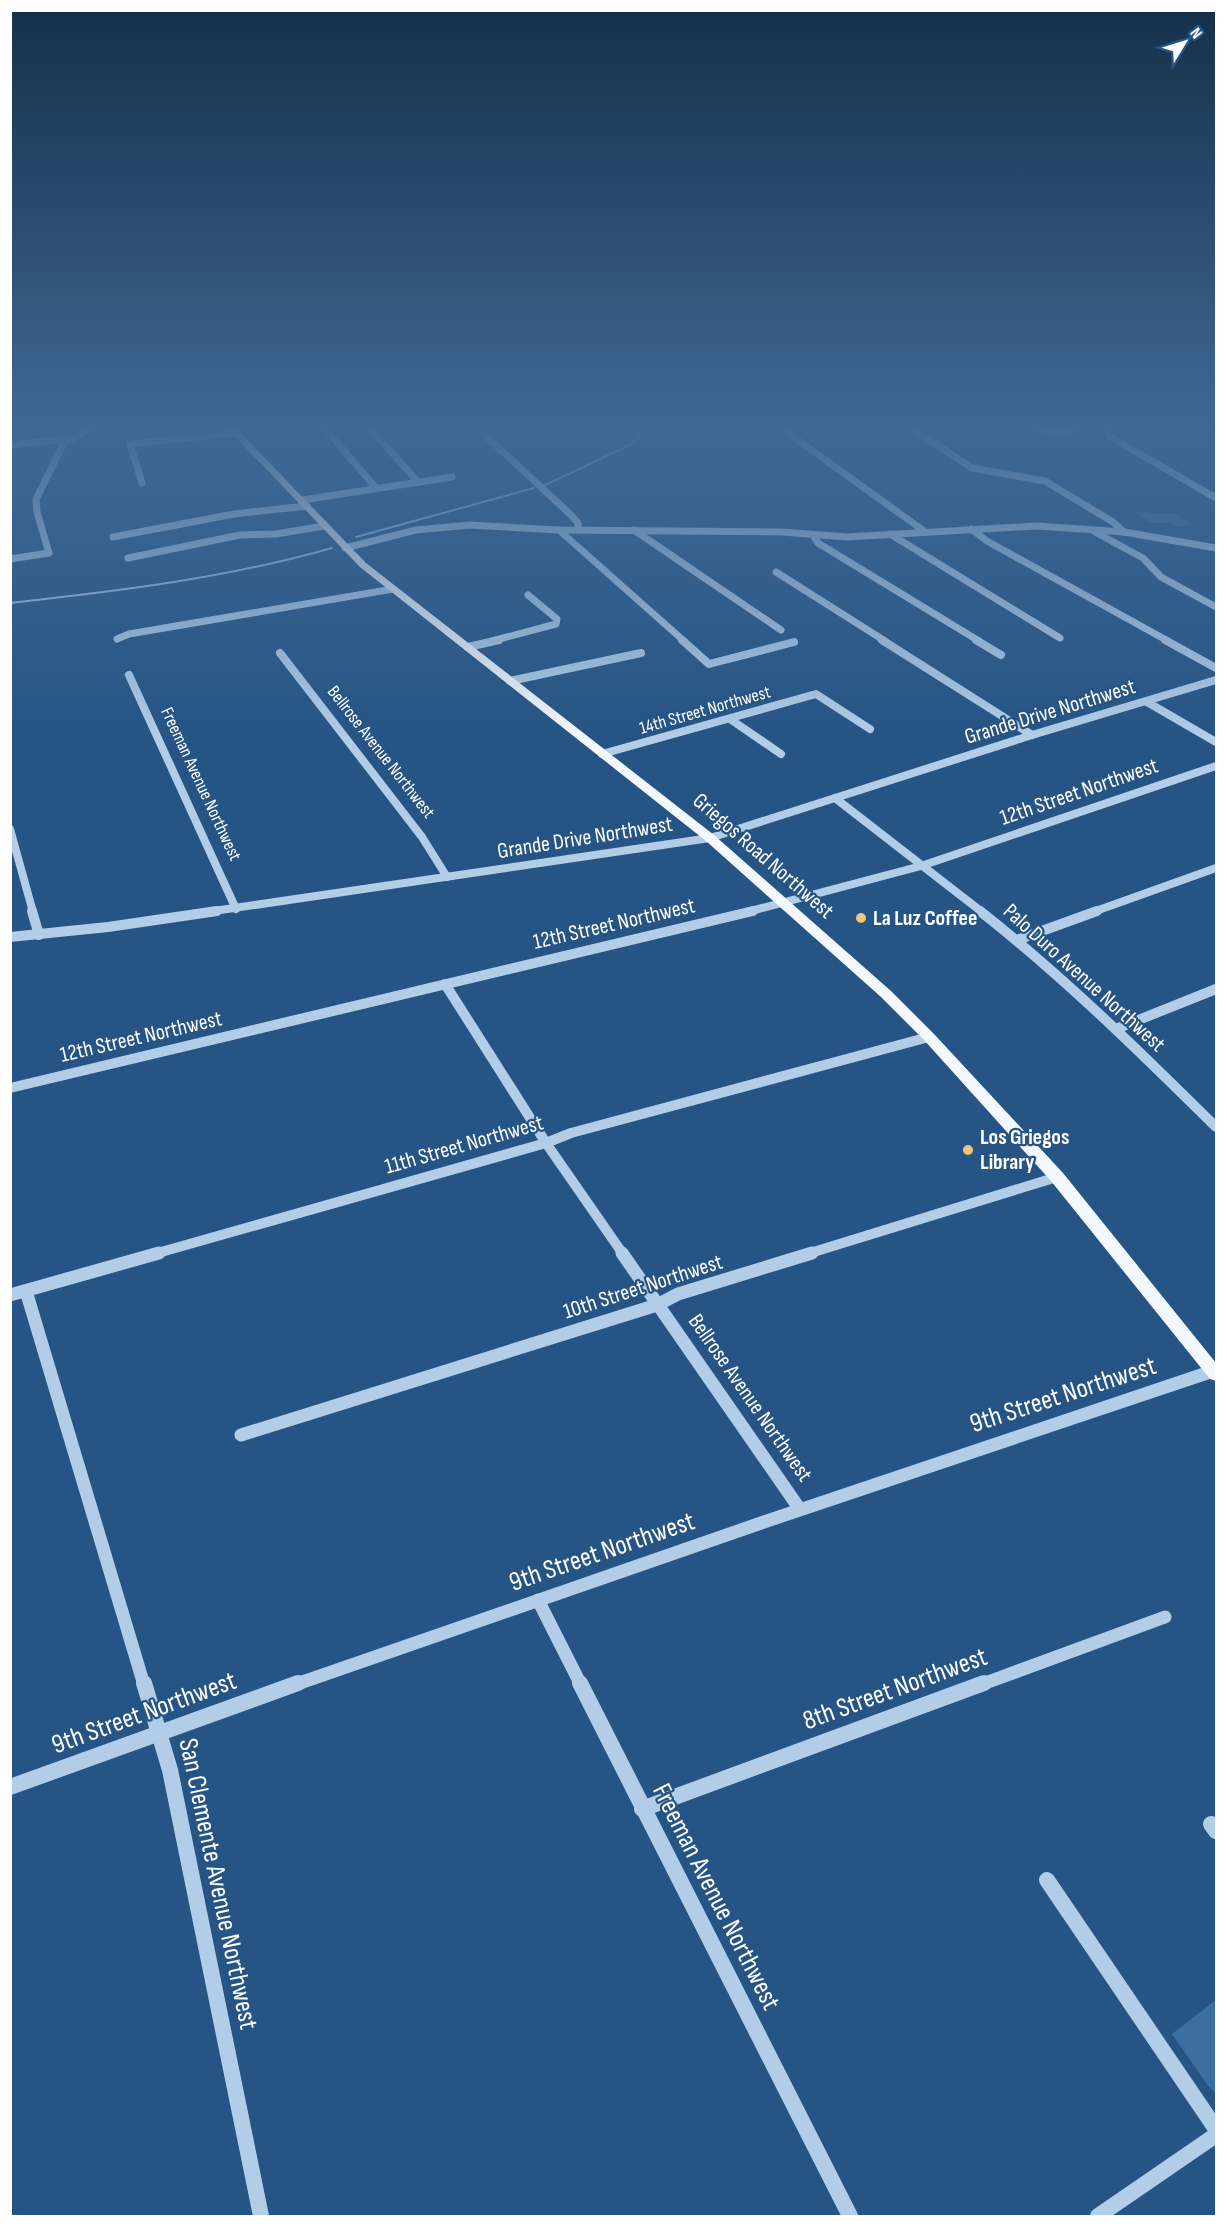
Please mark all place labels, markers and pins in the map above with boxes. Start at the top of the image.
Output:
place label: La Luz Coffee [873,905,977,932]
marker: La Luz Coffee [854,911,868,925]
place label: Los Griegos Library [980,1124,1069,1176]
marker: Los Griegos Library [961,1143,975,1157]

